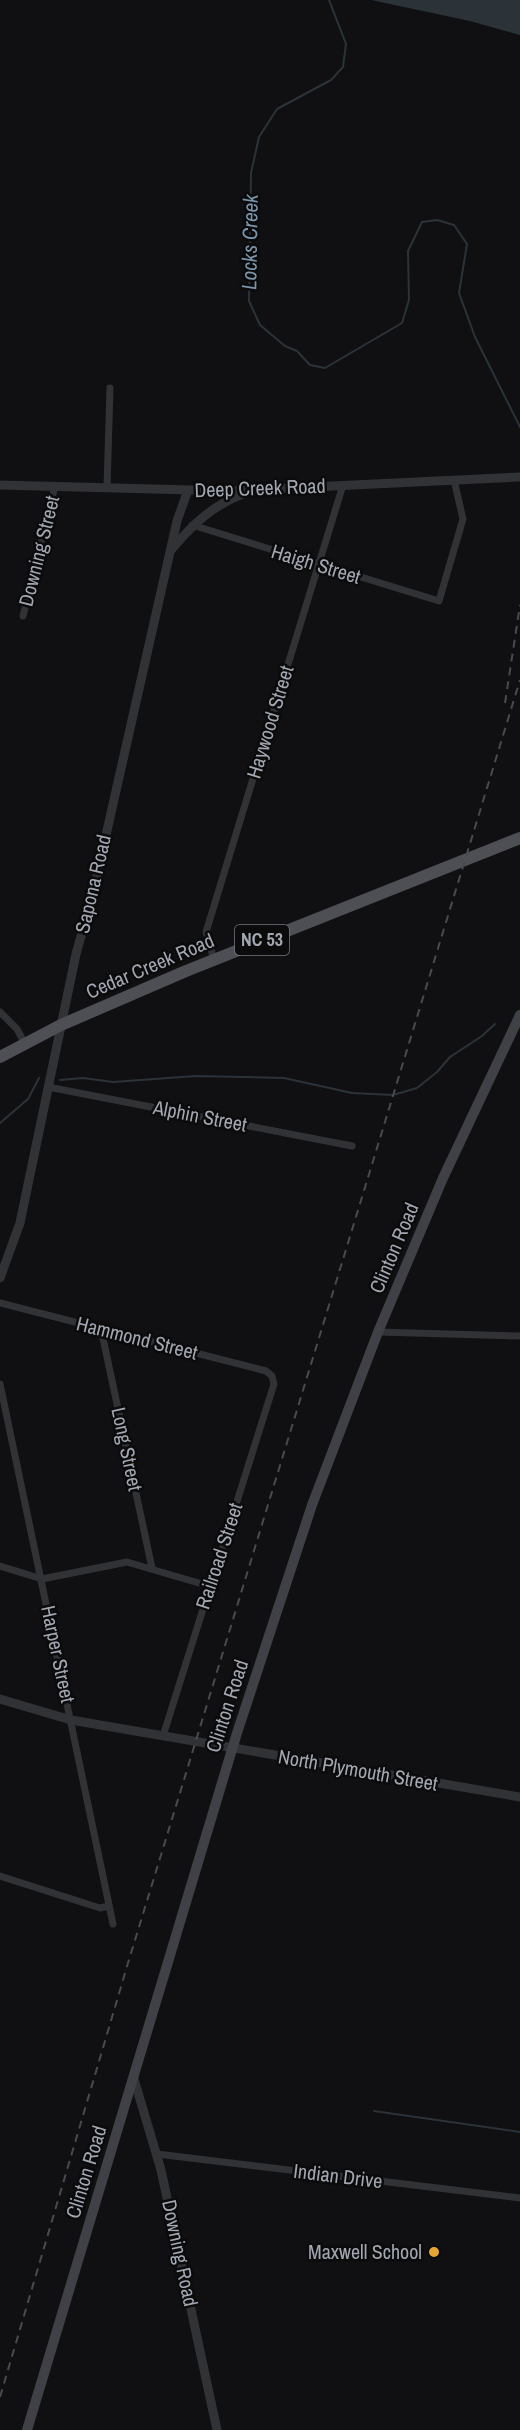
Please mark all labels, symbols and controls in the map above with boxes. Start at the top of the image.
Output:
water label: Locks Creek [234,193,265,290]
street label: Deep Creek Road [194,472,326,503]
street label: Downing Street [12,492,65,609]
street label: Haigh Street [268,537,365,590]
street label: Haywood Street [240,662,300,782]
street label: Sapona Road [68,832,117,936]
road number: NC 53 [235,925,289,955]
street label: Cedar Creek Road [82,926,218,1005]
street label: Alphin Street [150,1093,250,1138]
street label: Clinton Road [362,1198,425,1297]
street label: Hammond Street [74,1309,201,1366]
street label: Long Street [105,1405,150,1494]
street label: Railroad Street [189,1499,249,1612]
street label: Harper Street [35,1603,82,1705]
street label: Clinton Road [199,1656,254,1756]
street label: North Plymouth Street [276,1742,440,1797]
street label: Clinton Road [59,2122,112,2222]
street label: Indian Drive [292,2157,384,2194]
street label: Downing Road [156,2197,205,2309]
place label: Maxwell School [308,2238,422,2265]
marker: Maxwell School [427,2245,441,2259]

